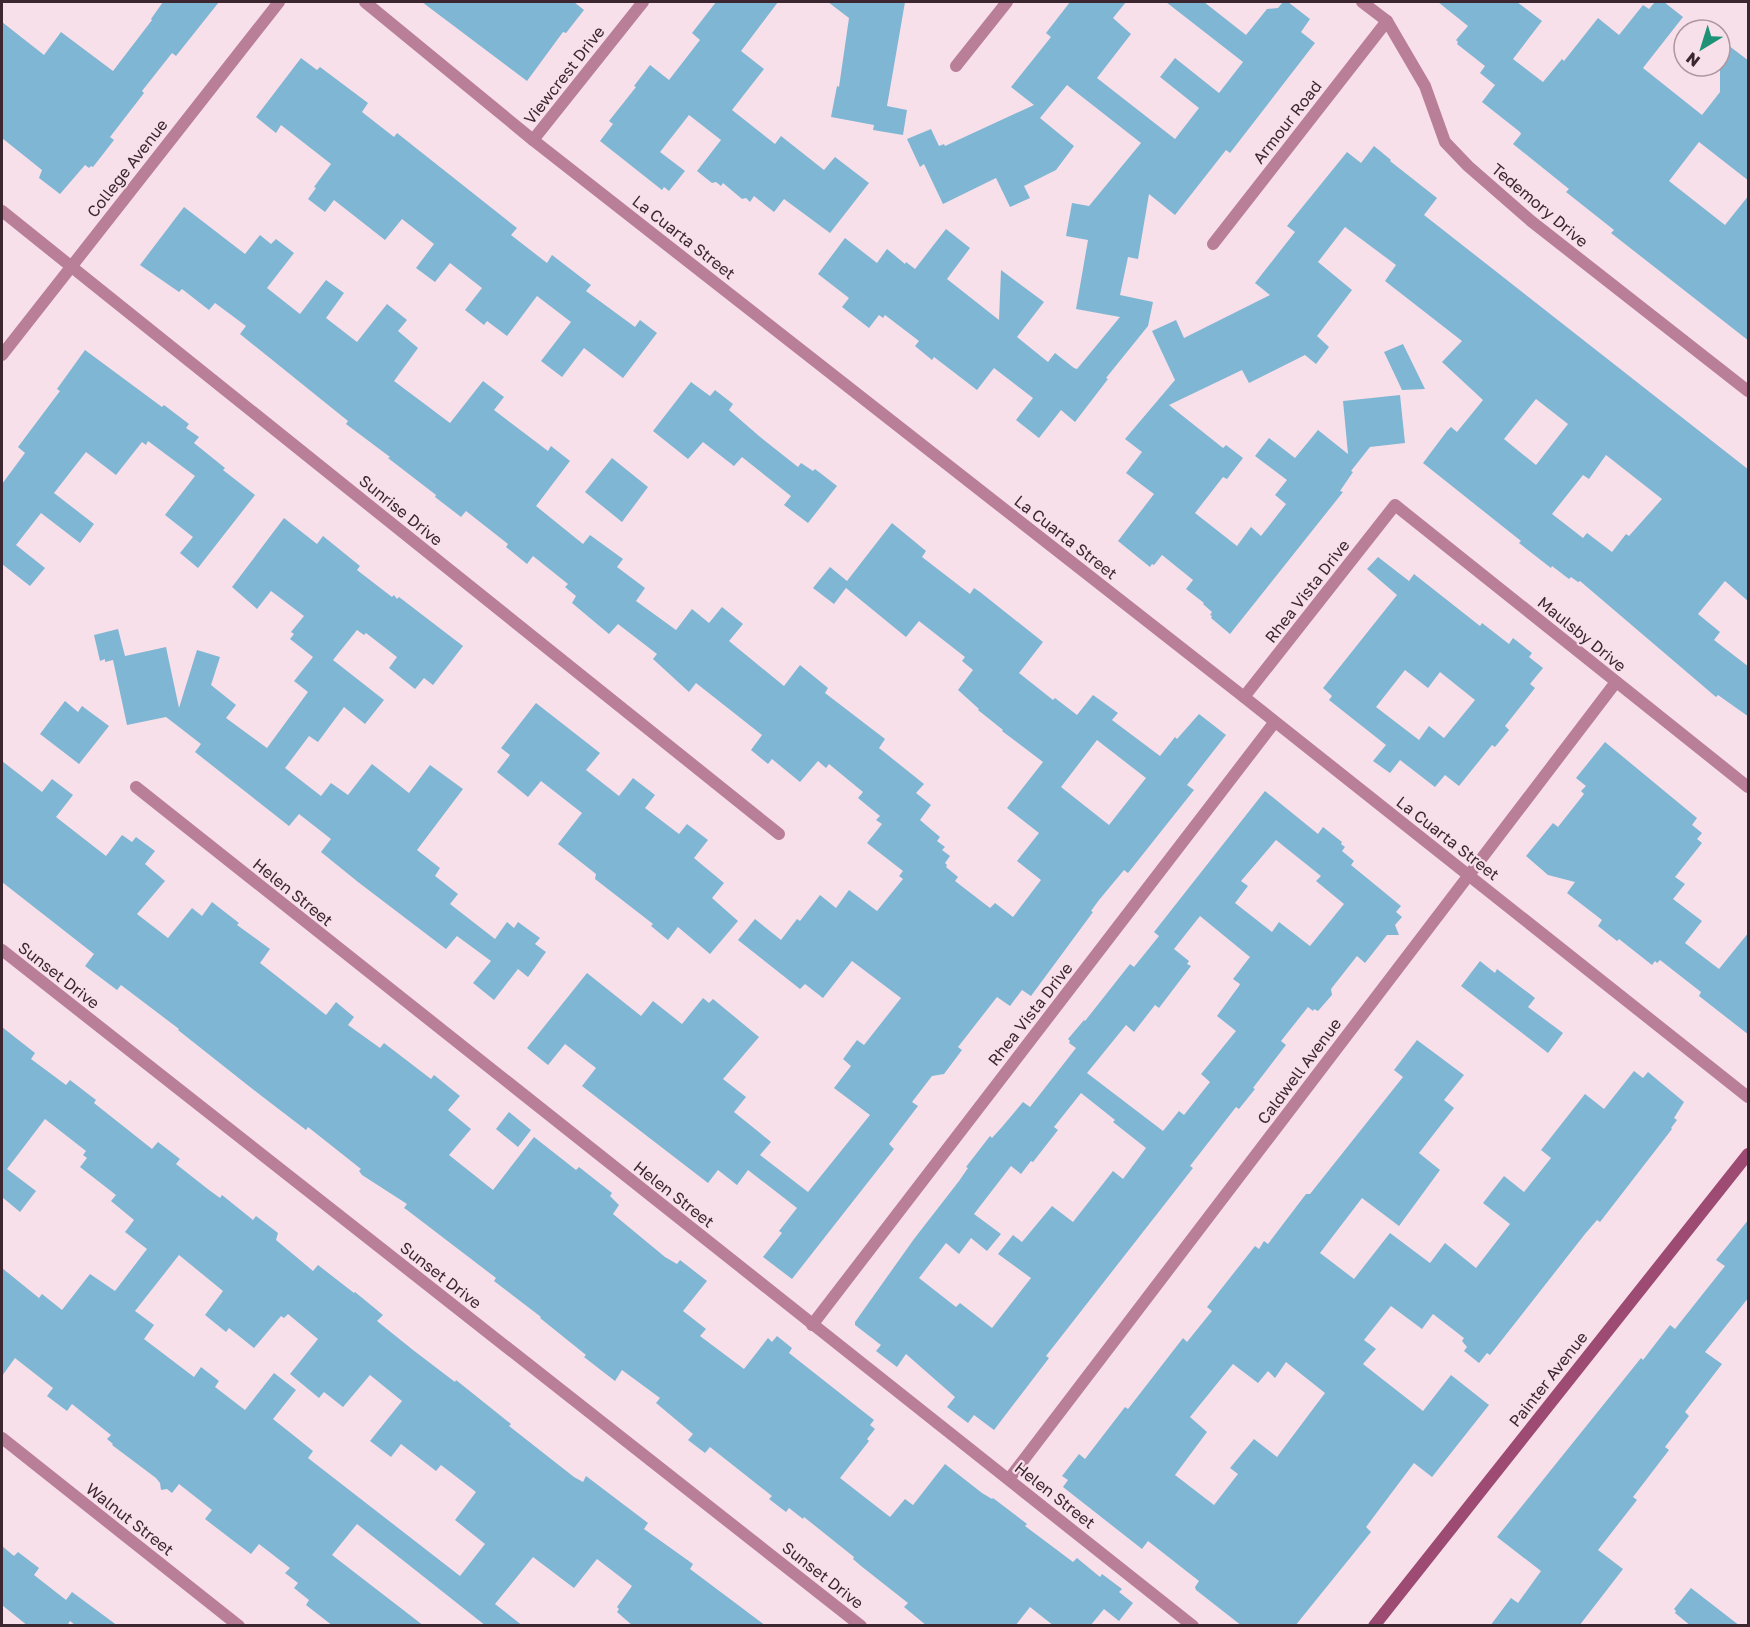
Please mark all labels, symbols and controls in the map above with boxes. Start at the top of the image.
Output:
north arrow [1672,18,1732,78]
street label: Viewcrest Drive [519,22,609,128]
text: N [1682,48,1704,71]
street label: Armour Road [1248,77,1326,167]
street label: College Avenue [82,115,172,221]
street label: Tedemory Drive [1488,159,1592,251]
street label: La Cuarta Street [628,191,740,283]
street label: Sunrise Drive [355,470,447,550]
street label: La Cuarta Street [1010,491,1122,583]
street label: Rhea Vista Drive [1260,535,1354,647]
street label: Maulsby Drive [1534,592,1630,676]
street label: La Cuarta Street [1392,792,1504,884]
street label: Helen Street [249,854,337,930]
street label: Sunset Drive [14,937,104,1013]
street label: Rhea Vista Drive [983,958,1077,1070]
street label: Caldwell Avenue [1253,1014,1345,1128]
street label: Helen Street [630,1156,718,1232]
street label: Sunset Drive [396,1237,486,1313]
street label: Painter Avenue [1504,1327,1592,1431]
street label: Helen Street [1011,1457,1099,1533]
street label: Walnut Street [82,1478,178,1560]
street label: Sunset Drive [778,1537,868,1613]

